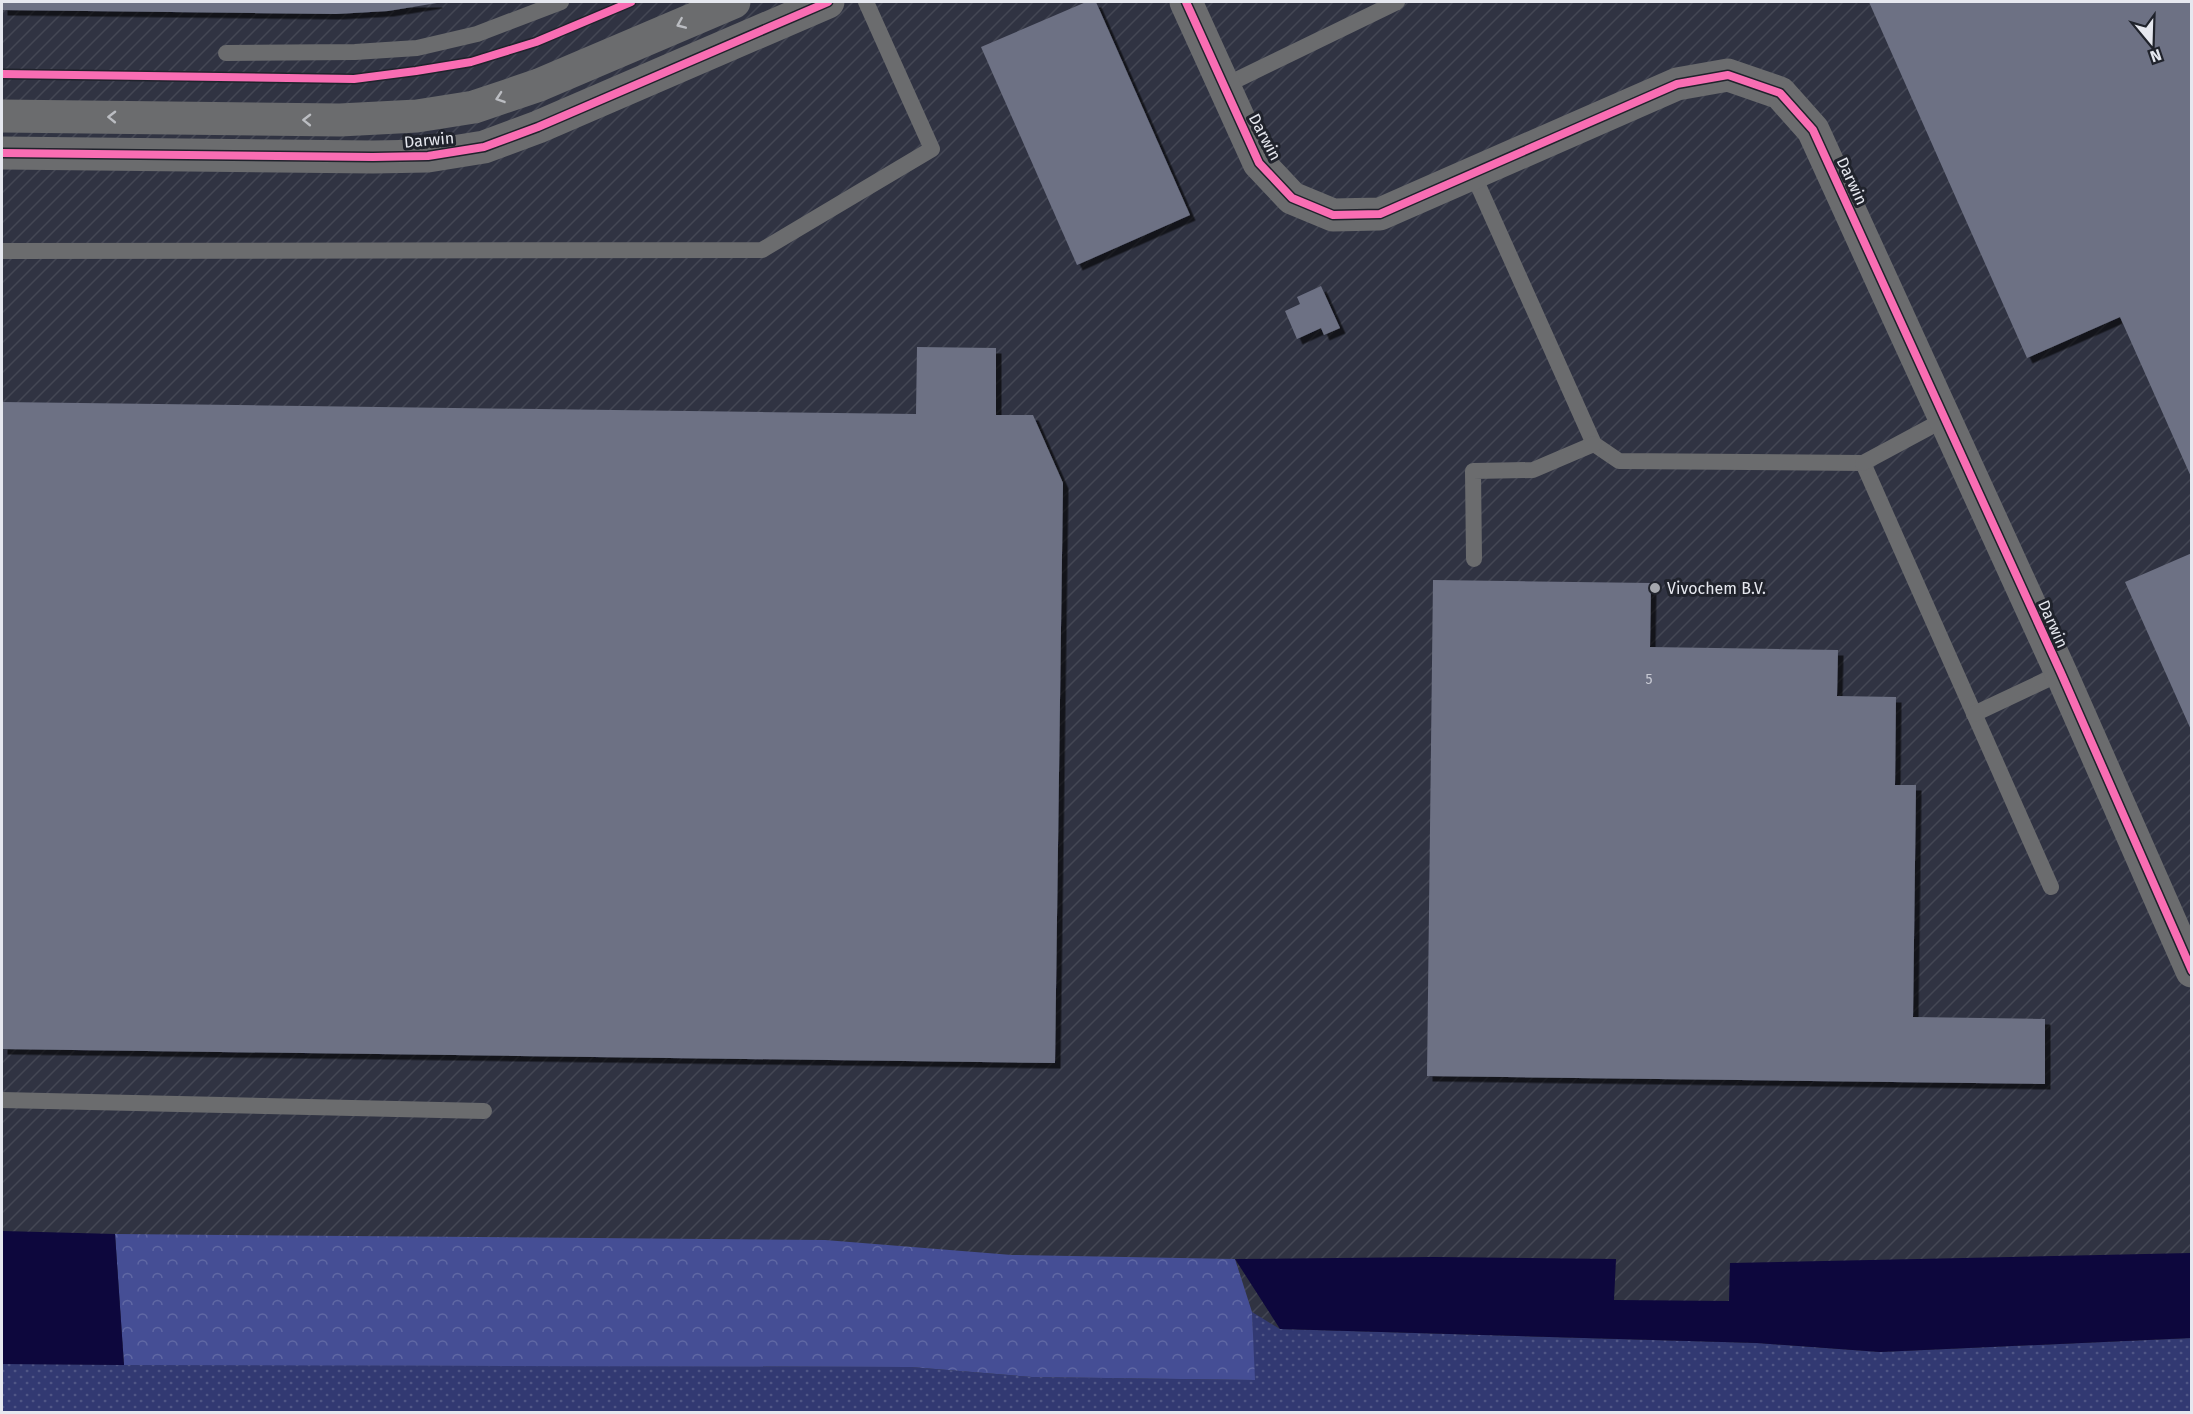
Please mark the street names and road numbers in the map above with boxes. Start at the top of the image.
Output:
street label: Darwin [1245,110,1285,164]
street label: Darwin [403,128,455,152]
street label: Darwin [1833,154,1871,208]
street label: Darwin [2034,597,2072,651]

